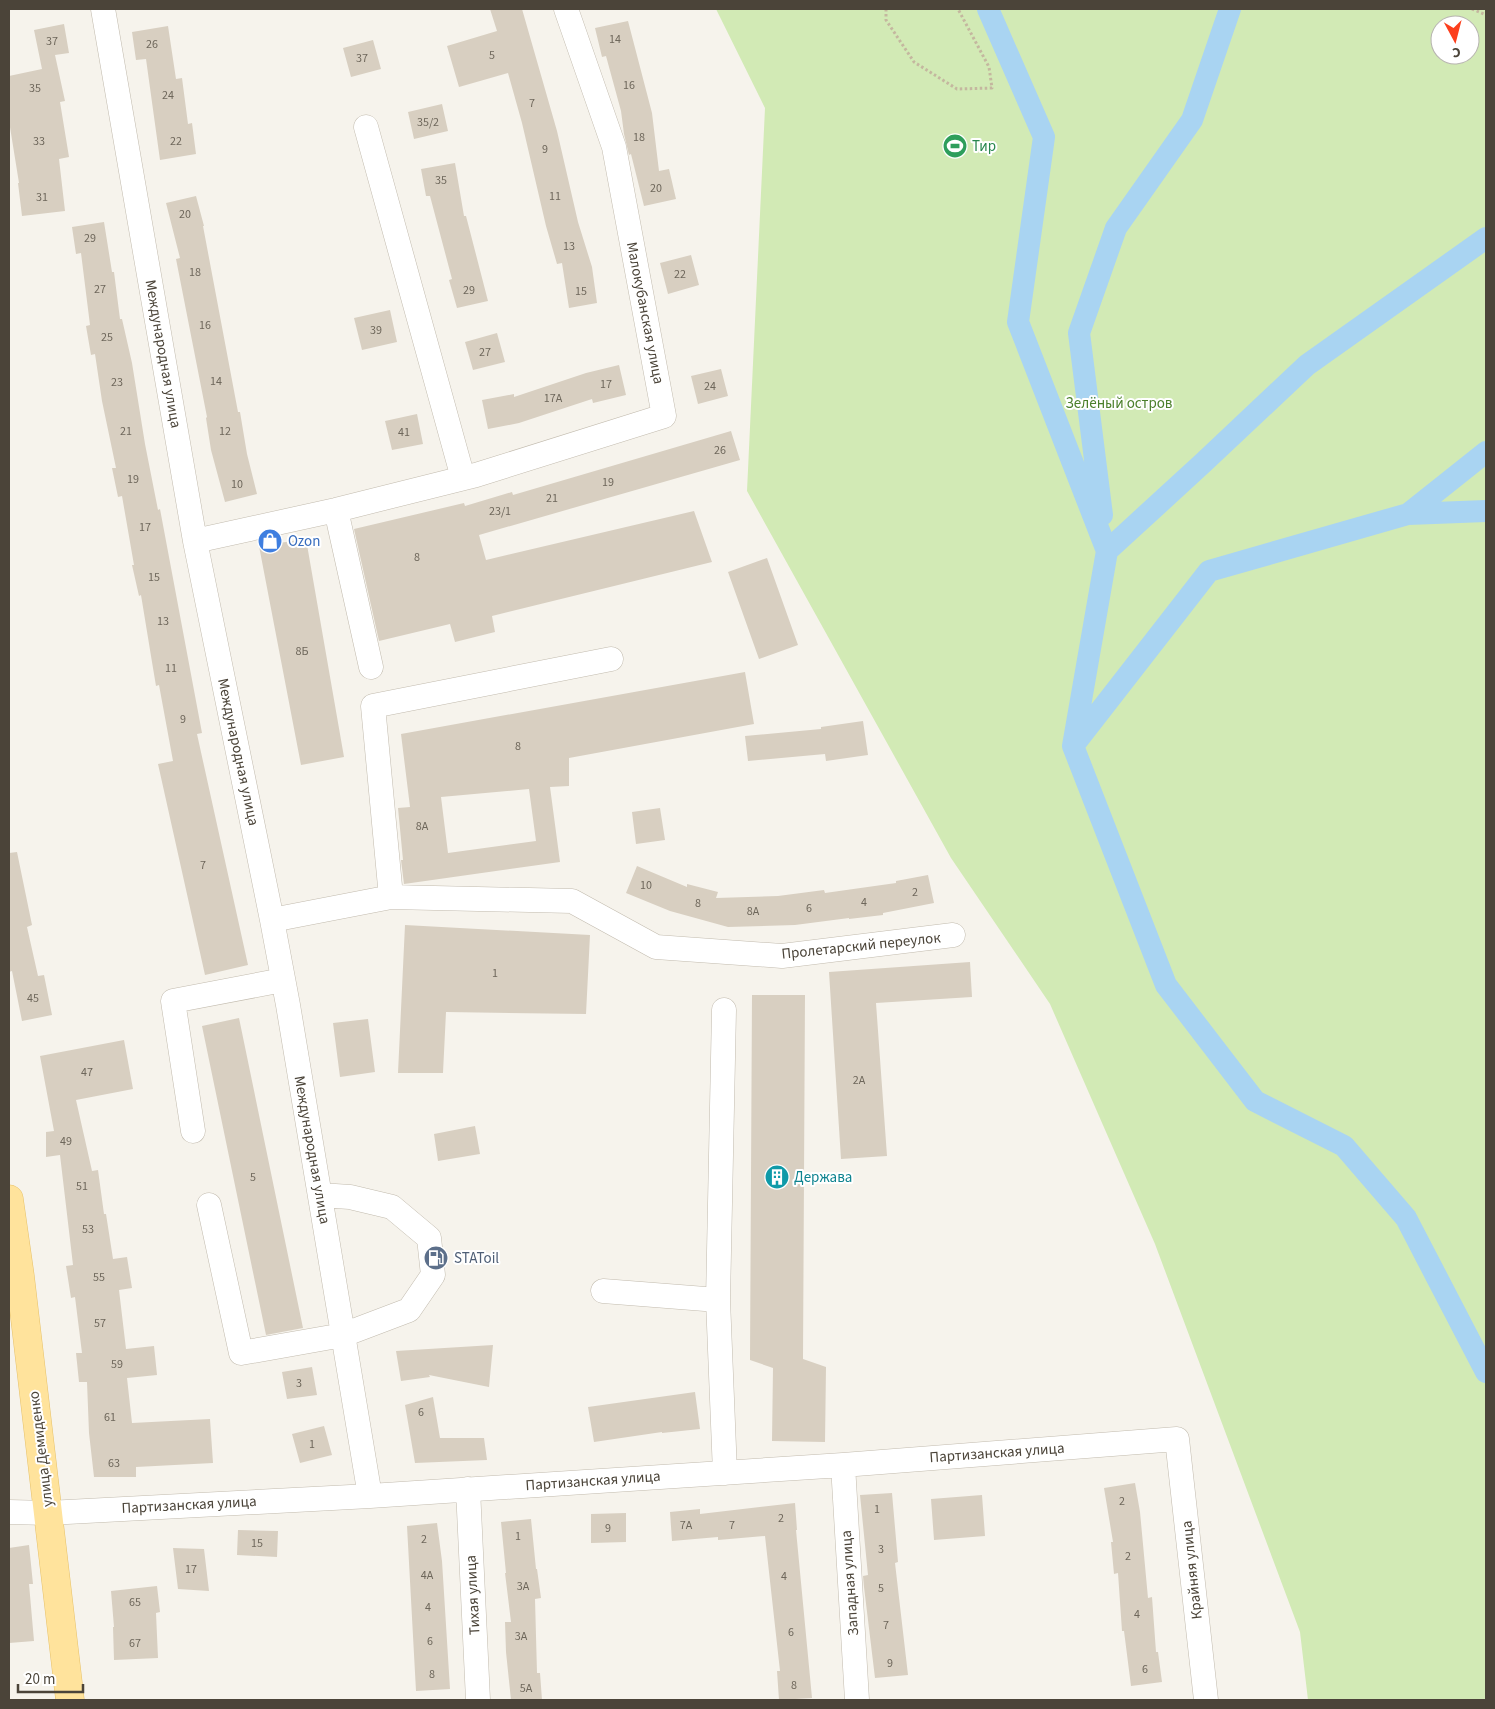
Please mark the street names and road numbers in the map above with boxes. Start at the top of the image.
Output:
street label: Малокубанская улица [621,240,669,386]
street label: Международная улица [140,278,186,430]
street label: Международная улица [212,676,264,828]
street label: Пролетарский переулок [780,927,942,965]
street label: Международная улица [289,1074,335,1226]
street label: улица Демиденко [23,1390,59,1508]
street label: Партизанская улица [929,1438,1065,1468]
street label: Партизанская улица [525,1466,661,1496]
street label: Партизанская улица [121,1491,257,1519]
street label: Крайняя улица [1176,1520,1208,1620]
street label: Западная улица [836,1530,864,1636]
street label: Тихая улица [460,1555,486,1635]

